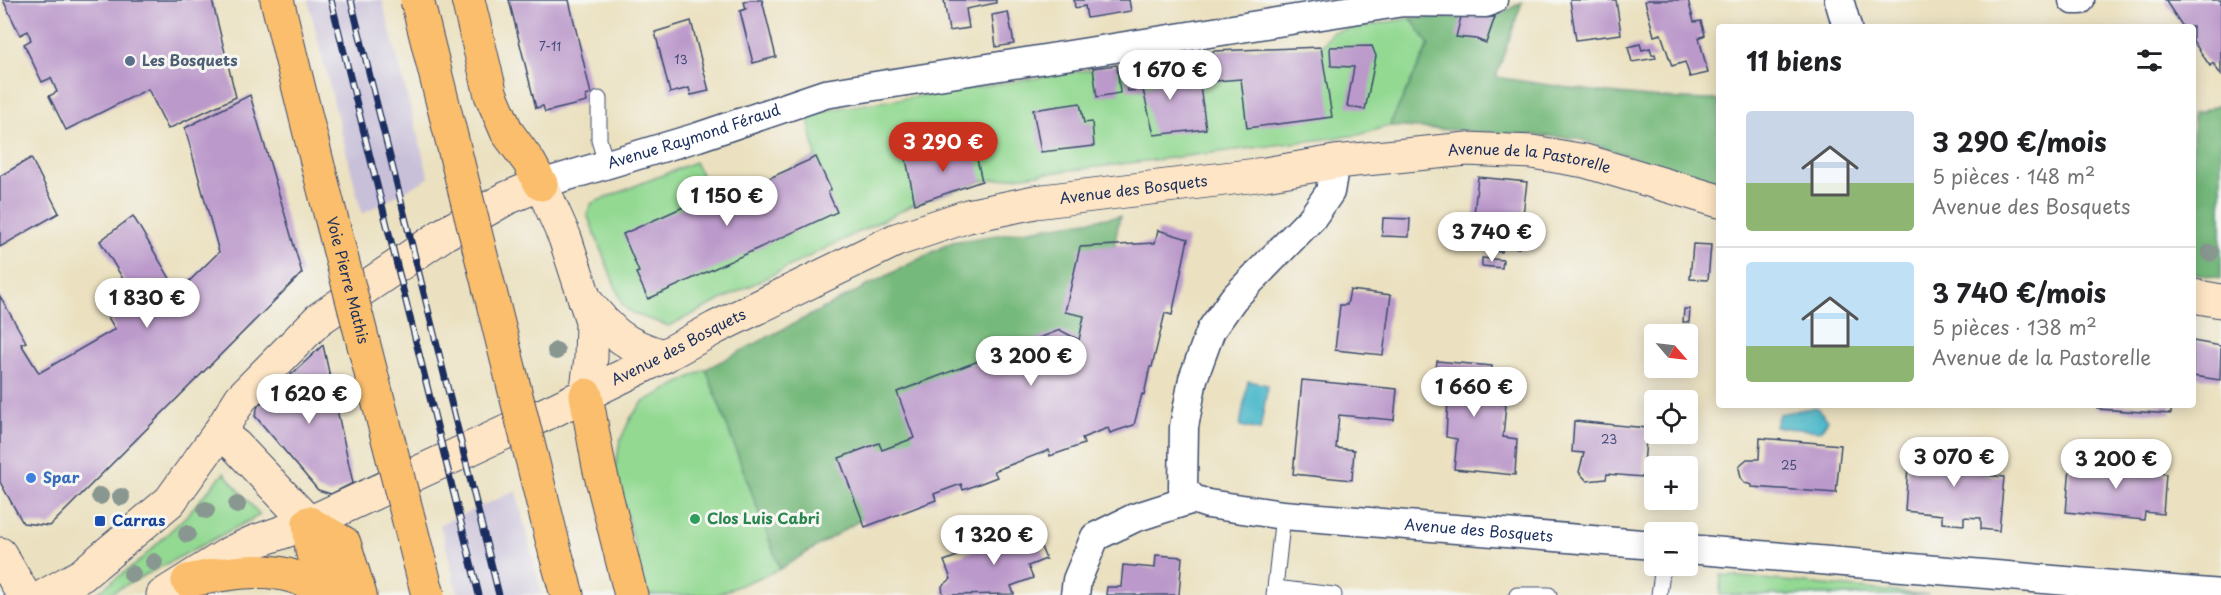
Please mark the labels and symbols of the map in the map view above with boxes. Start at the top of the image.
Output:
house number: 7-11 [539,37,561,55]
place label: Les Bosquets [142,48,238,71]
house number: 13 [674,50,688,68]
pin: 1 670 € [1115,50,1225,101]
marker: Les Bosquets [123,54,137,68]
street label: Avenue Raymond Féraud [604,97,783,174]
pin: 3 290 € [888,122,998,173]
street label: Avenue de la Pastorelle [1446,136,1614,178]
street label: Avenue des Bosquets [1058,168,1209,209]
pin: 1 150 € [672,176,782,227]
pin: 3 740 € [1437,212,1547,263]
street label: Voie Pierre Mathis [321,214,376,346]
pin: 1 830 € [92,278,202,329]
street label: Avenue des Bosquets [607,302,749,390]
north arrow [1644,324,1698,378]
pin: 3 200 € [976,336,1086,387]
pin: 1 660 € [1419,367,1529,418]
pin: 1 620 € [254,374,364,425]
house number: 23 [1601,430,1617,448]
pin: 3 070 € [1899,437,2009,488]
pin: 3 200 € [2061,439,2171,490]
house number: 25 [1781,456,1797,474]
place label: Spar [43,465,80,488]
marker: Spar [24,471,38,485]
place label: Clos Luis Cabri [707,506,820,529]
place label: Carras [112,508,165,531]
marker: Clos Luis Cabri [688,512,702,526]
street label: Avenue des Bosquets [1404,512,1554,547]
marker: Carras [93,514,107,528]
pin: 1 320 € [939,515,1049,566]

